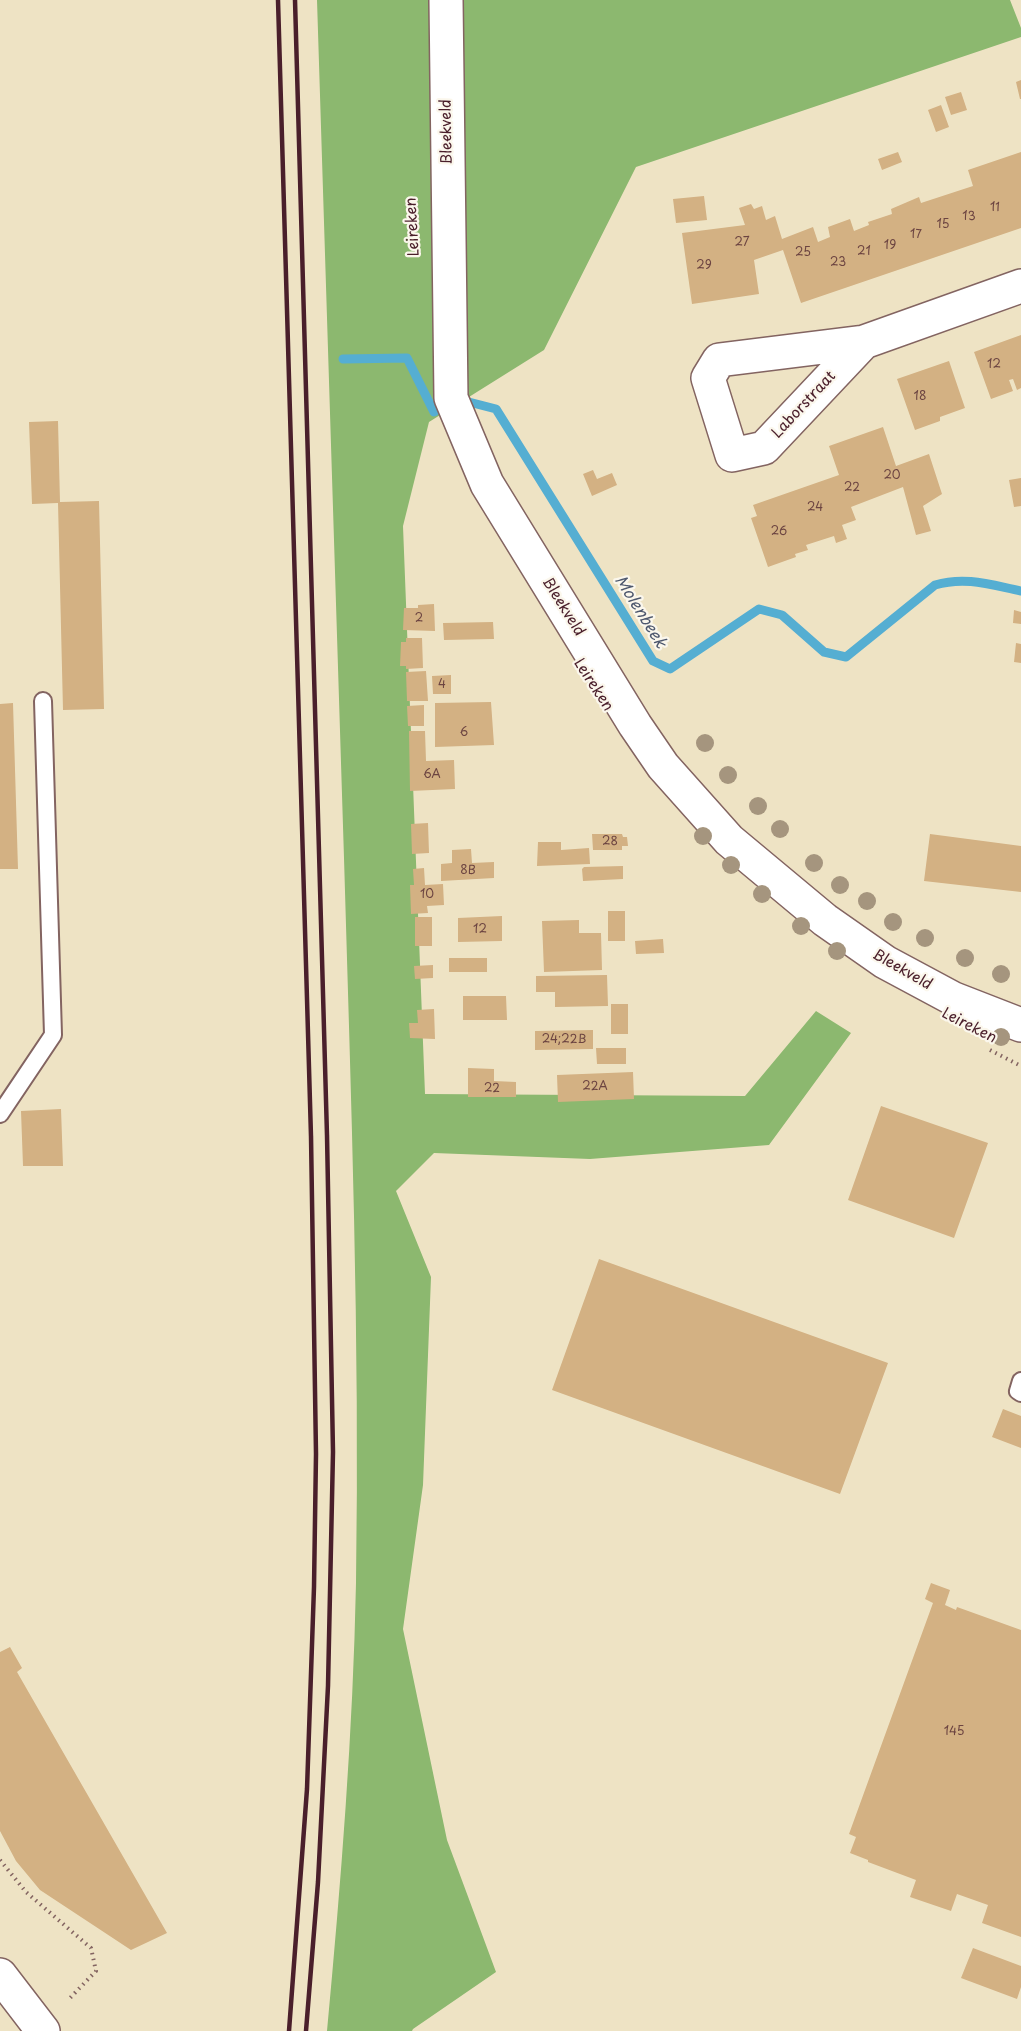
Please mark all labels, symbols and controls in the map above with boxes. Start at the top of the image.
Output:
street label: Bleekveld [437,99,457,165]
street label: Leireken [402,197,424,257]
house number: 11 [990,201,1000,215]
house number: 13 [962,210,976,224]
house number: 15 [936,218,950,232]
house number: 17 [910,228,922,242]
house number: 27 [735,236,749,250]
house number: 19 [884,239,896,253]
house number: 21 [857,245,871,259]
house number: 25 [795,246,811,260]
house number: 23 [830,256,846,270]
house number: 29 [696,259,712,273]
house number: 12 [987,358,1001,372]
street label: Laborstraat [768,368,840,442]
house number: 18 [914,390,926,404]
house number: 20 [883,469,901,483]
house number: 22 [844,481,860,495]
house number: 24 [807,501,823,515]
house number: 26 [771,525,787,539]
water label: Molenbeek [610,572,670,652]
street label: Bleekveld [538,574,588,640]
house number: 2 [415,612,423,626]
street label: Leireken [569,655,617,715]
house number: 4 [438,678,446,692]
house number: 6 [460,726,468,740]
house number: 6A [423,768,441,782]
house number: 28 [602,835,618,849]
house number: 8B [460,864,476,878]
house number: 10 [420,888,434,902]
house number: 12 [473,923,487,937]
street label: Bleekveld [869,946,935,994]
street label: Leireken [939,1005,999,1047]
house number: 24;22B [542,1033,586,1047]
house number: 22A [582,1080,608,1094]
house number: 22 [484,1082,500,1096]
house number: 145 [944,1725,964,1739]

